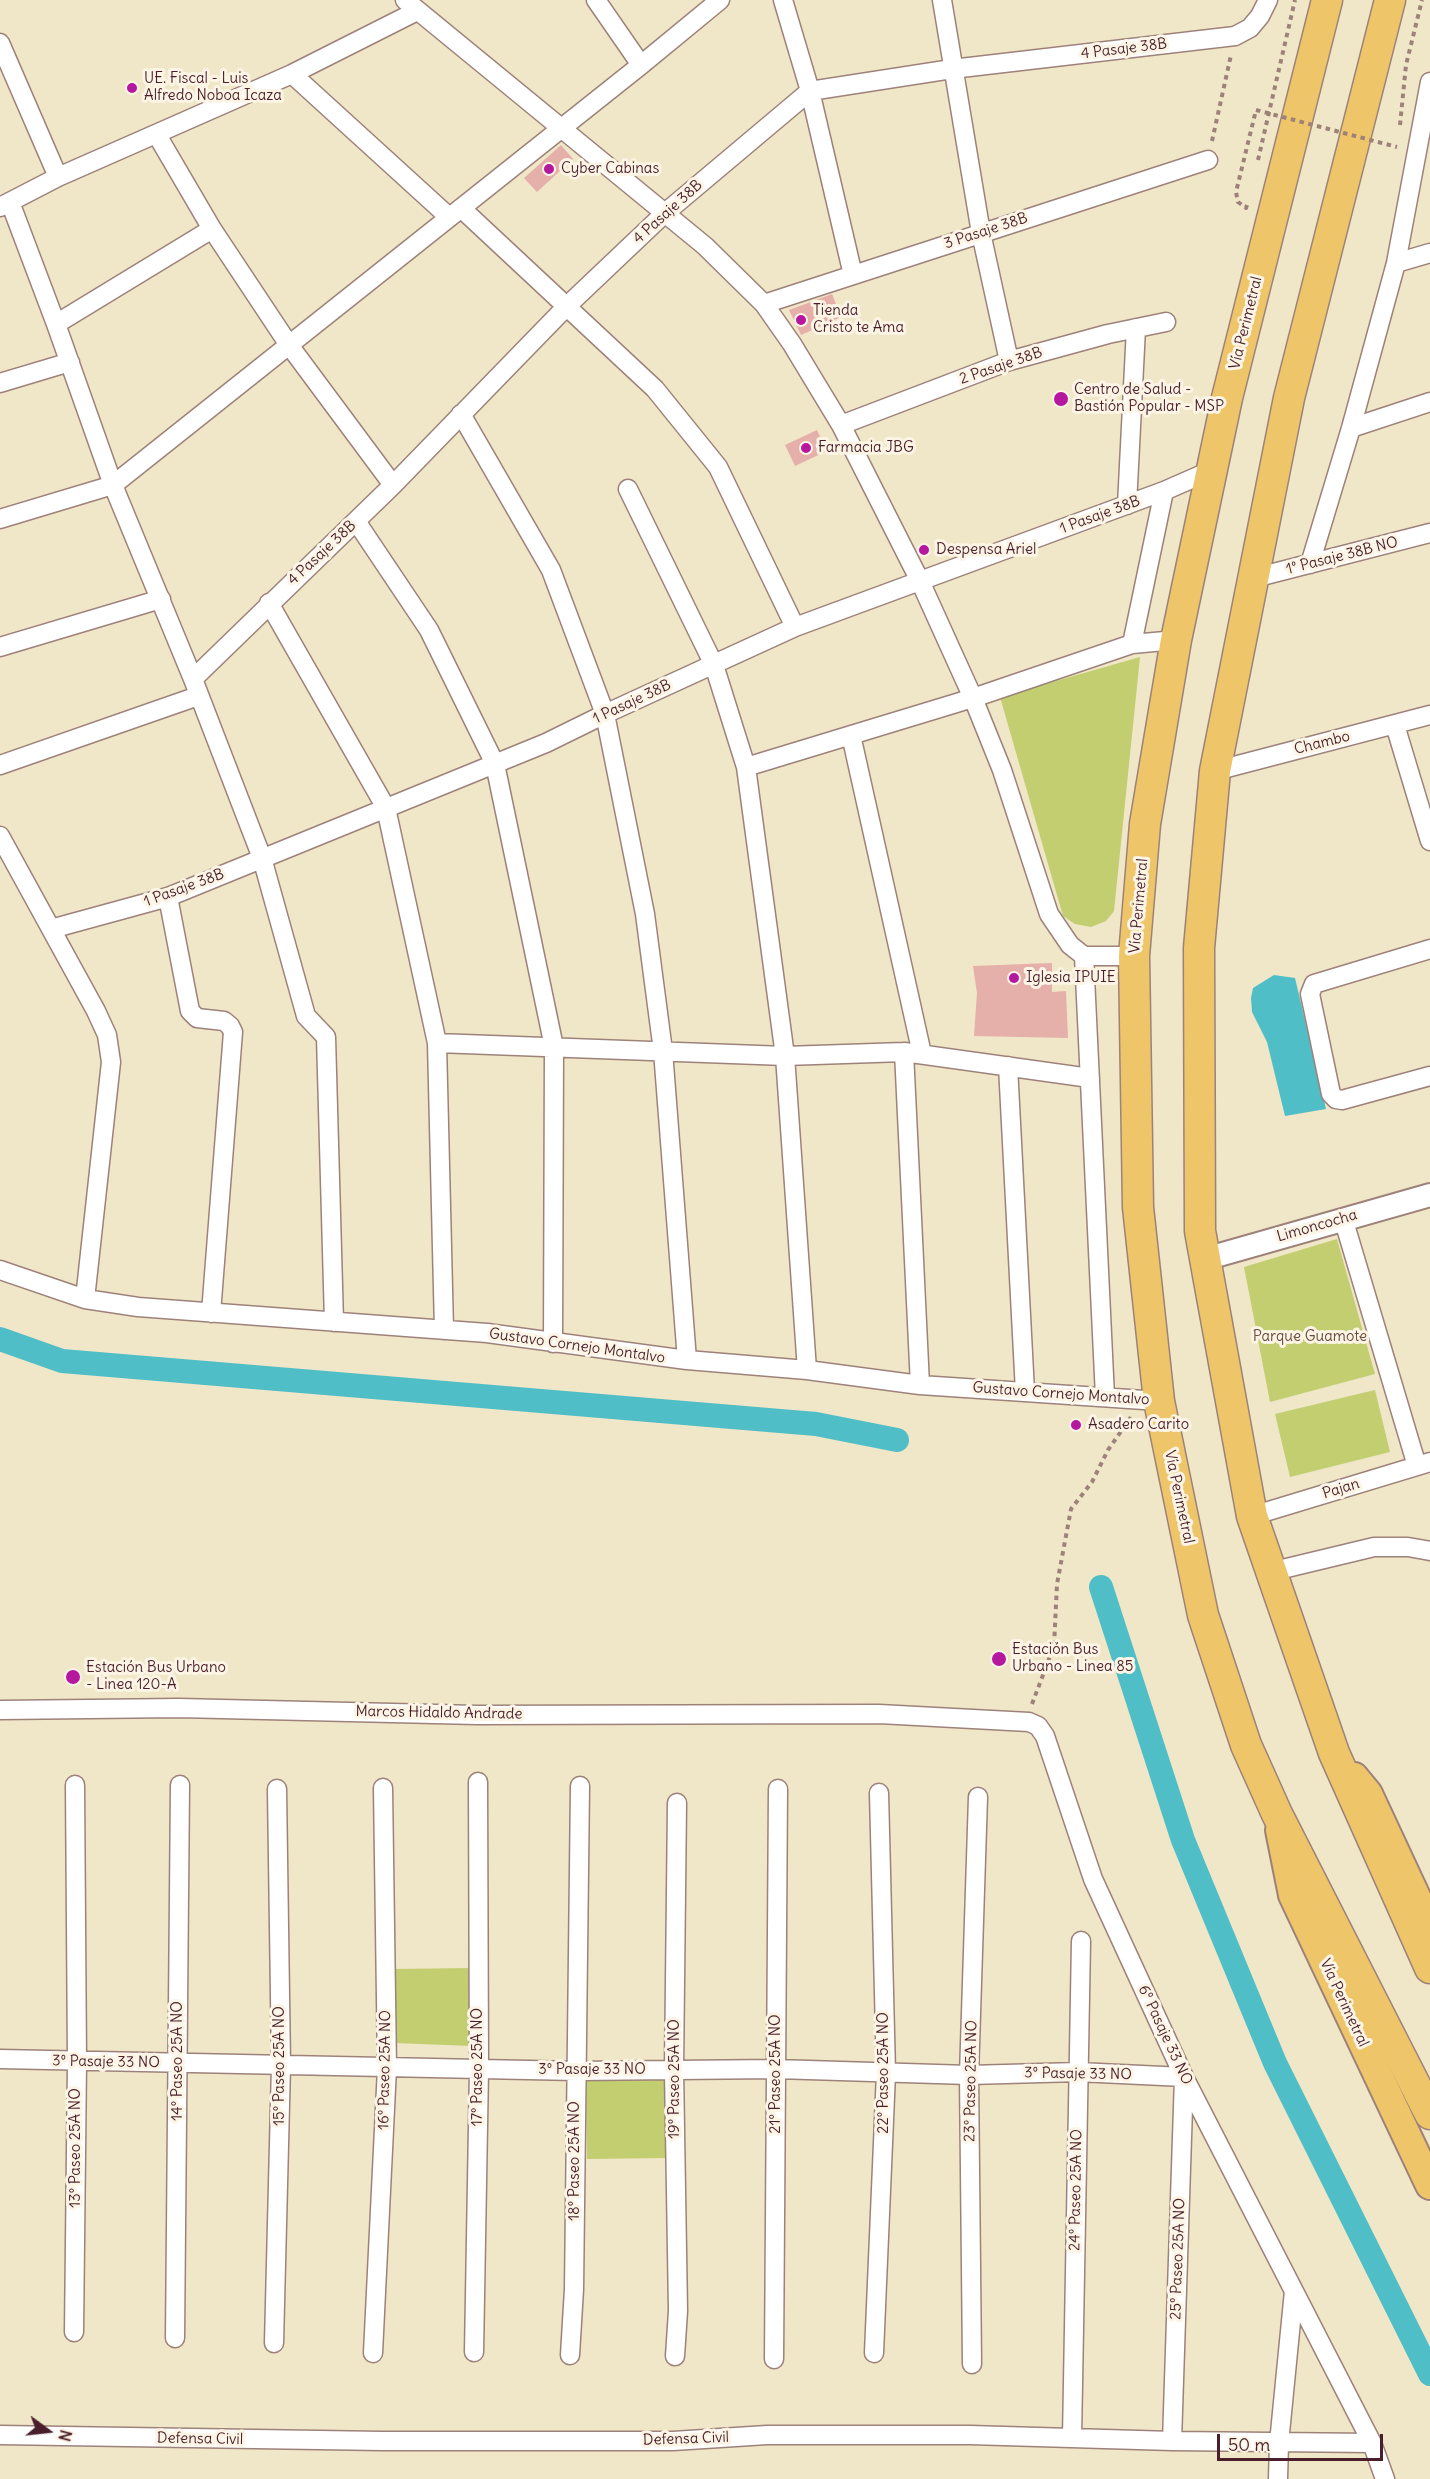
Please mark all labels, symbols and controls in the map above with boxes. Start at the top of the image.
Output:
street label: 4 Pasaje 38B [1080,35,1168,63]
place label: UE. Fiscal - Luis Alfredo Noboa Icaza [144,70,282,105]
marker: UE. Fiscal - Luis Alfredo Noboa Icaza [125,81,139,95]
place label: Cyber Cabinas [561,160,659,178]
marker: Cyber Cabinas [542,162,556,176]
street label: 4 Pasaje 38B [630,176,706,248]
street label: 3 Pasaje 38B [942,209,1030,253]
street label: Vía Perimetral [1226,275,1266,371]
place label: Tienda Cristo te Ama [813,302,904,337]
marker: Tienda Cristo te Ama [794,313,808,327]
street label: 2 Pasaje 38B [957,343,1045,389]
place label: Centro de Salud - Bastión Popular - MSP [1074,381,1224,416]
marker: Centro de Salud - Bastión Popular - MSP [1052,390,1070,408]
place label: Farmacia JBG [818,439,914,457]
marker: Farmacia JBG [799,441,813,455]
street label: 1 Pasaje 38B [1057,492,1143,538]
street label: 4 Pasaje 38B [284,517,360,589]
street label: 1° Pasaje 38B NO [1284,533,1400,579]
place label: Despensa Ariel [936,541,1036,559]
marker: Despensa Ariel [917,543,931,557]
street label: 1 Pasaje 38B [590,676,674,728]
street label: Chambo [1292,727,1352,759]
street label: Vía Perimetral [1126,858,1152,954]
street label: 1 Pasaje 38B [141,865,227,911]
place label: Iglesia IPUIE [1026,969,1116,987]
marker: Iglesia IPUIE [1007,971,1021,985]
street label: Limoncocha [1275,1206,1359,1246]
street label: Gustavo Cornejo Montalvo [488,1325,666,1367]
park label: Parque Guamote [1253,1328,1367,1346]
street label: Gustavo Cornejo Montalvo [972,1379,1150,1409]
place label: Asadero Carito [1088,1416,1189,1434]
marker: Asadero Carito [1069,1418,1083,1432]
street label: Vía Perimetral [1160,1449,1198,1545]
street label: Pajan [1320,1475,1362,1503]
place label: Estación Bus Urbano - Linea 85 [1012,1641,1133,1676]
marker: Estación Bus Urbano - Linea 85 [990,1650,1008,1668]
place label: Estación Bus Urbano - Linea 120-A [86,1659,226,1694]
marker: Estación Bus Urbano - Linea 120-A [64,1668,82,1686]
street label: Marcos Hidaldo Andrade [355,1703,523,1723]
street label: Vía Perimetral [1316,1956,1372,2050]
street label: 6º Pasaje 33 NO [1134,1982,1196,2088]
street label: 14º Paseo 25A NO [169,2001,187,2121]
street label: 15º Paseo 25A NO [271,2006,289,2126]
street label: 17º Paseo 25A NO [469,2008,487,2126]
street label: 16º Paseo 25A NO [375,2010,395,2130]
street label: 22º Paseo 25A NO [875,2012,893,2134]
street label: 21º Paseo 25A NO [767,2014,785,2134]
street label: 19º Paseo 25A NO [666,2019,684,2139]
street label: 23º Paseo 25A NO [961,2020,981,2142]
street label: 3º Pasaje 33 NO [52,2052,160,2072]
street label: 3º Pasaje 33 NO [538,2061,646,2079]
street label: 3º Pasaje 33 NO [1024,2064,1132,2084]
street label: 13º Paseo 25A NO [67,2088,85,2208]
street label: 18º Paseo 25A NO [566,2101,584,2221]
street label: 24º Paseo 25A NO [1066,2129,1086,2251]
street label: 25º Paseo 25A NO [1167,2198,1189,2320]
north arrow [18,2401,78,2461]
scale bar [1220,2422,1386,2460]
text: N [54,2428,76,2444]
street label: Defensa Civil [157,2429,243,2449]
street label: Defensa Civil [643,2429,729,2449]
text: 50 m [1228,2433,1270,2456]

